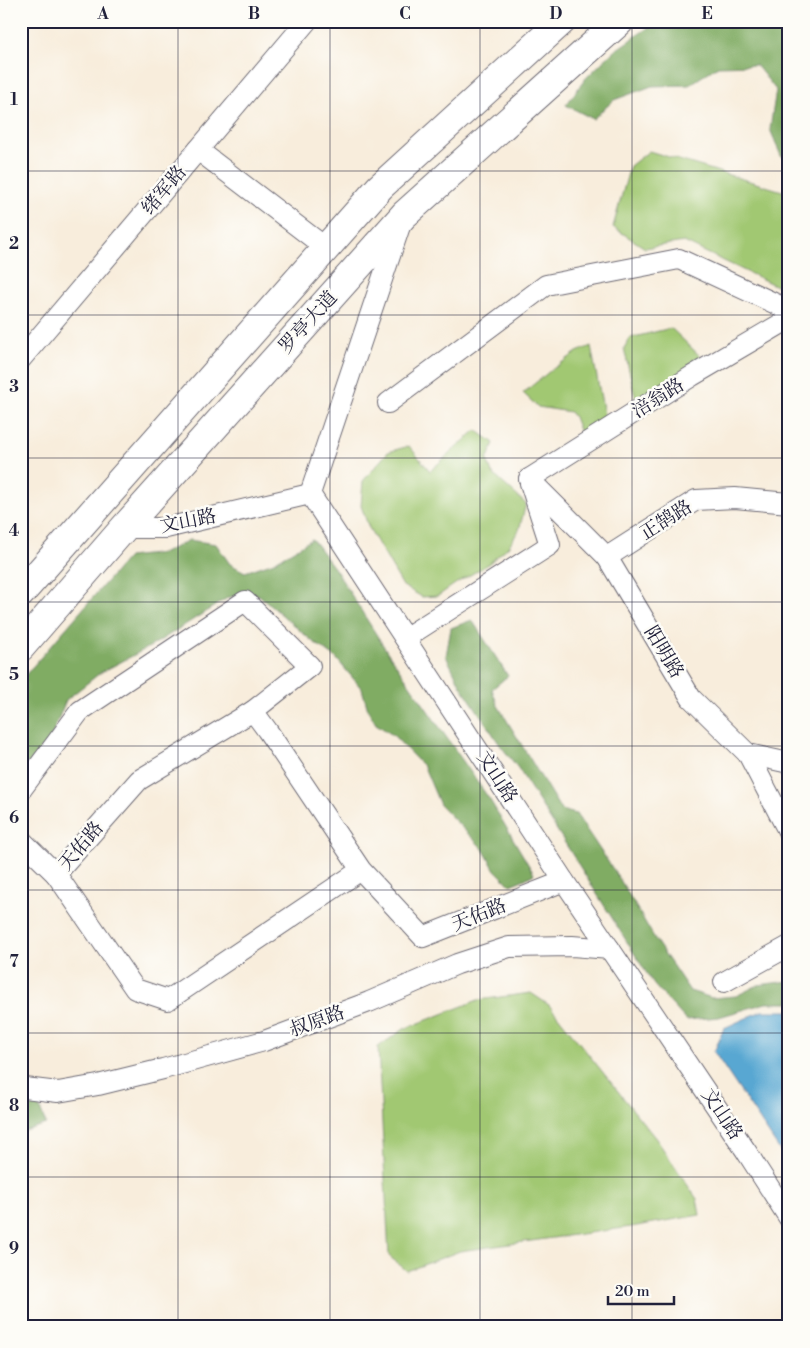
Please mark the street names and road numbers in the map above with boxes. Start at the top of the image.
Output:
street label: 绪军路 [136,160,192,220]
street label: 罗亭大道 [274,286,342,358]
street label: 涪翁路 [627,373,689,423]
street label: 正鹄路 [635,495,697,545]
street label: 文山路 [158,504,218,538]
street label: 阳明路 [639,621,689,683]
street label: 文山路 [471,747,523,807]
street label: 天佑路 [53,816,109,876]
street label: 天佑路 [448,893,510,937]
street label: 叔原路 [286,1000,348,1042]
street label: 文山路 [696,1084,748,1144]

